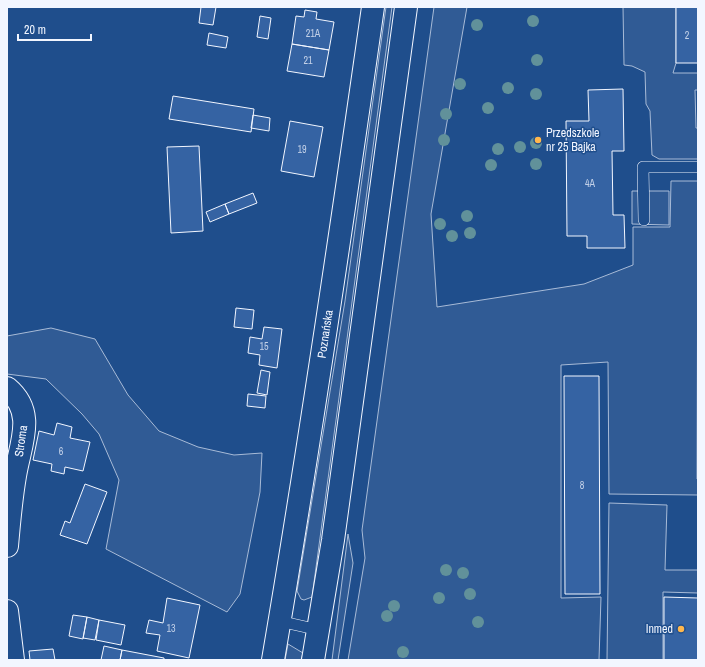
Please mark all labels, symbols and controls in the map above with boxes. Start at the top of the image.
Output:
scale bar [18,16,91,42]
text: 20 m [24,22,46,38]
house number: 21A [306,27,321,40]
house number: 2 [685,29,690,42]
house number: 21 [303,54,313,67]
place label: Przedszkole nr 25 Bajka [546,125,600,155]
marker: Przedszkole nr 25 Bajka [533,135,543,145]
house number: 19 [297,143,307,156]
house number: 4A [585,177,596,190]
street label: Poznańska [314,308,337,359]
house number: 15 [259,340,269,353]
street label: Stroma [11,424,31,458]
house number: 6 [59,445,64,458]
house number: 8 [580,479,585,492]
place label: Inmed [646,621,673,637]
house number: 13 [166,622,176,635]
marker: Inmed [676,624,686,634]

